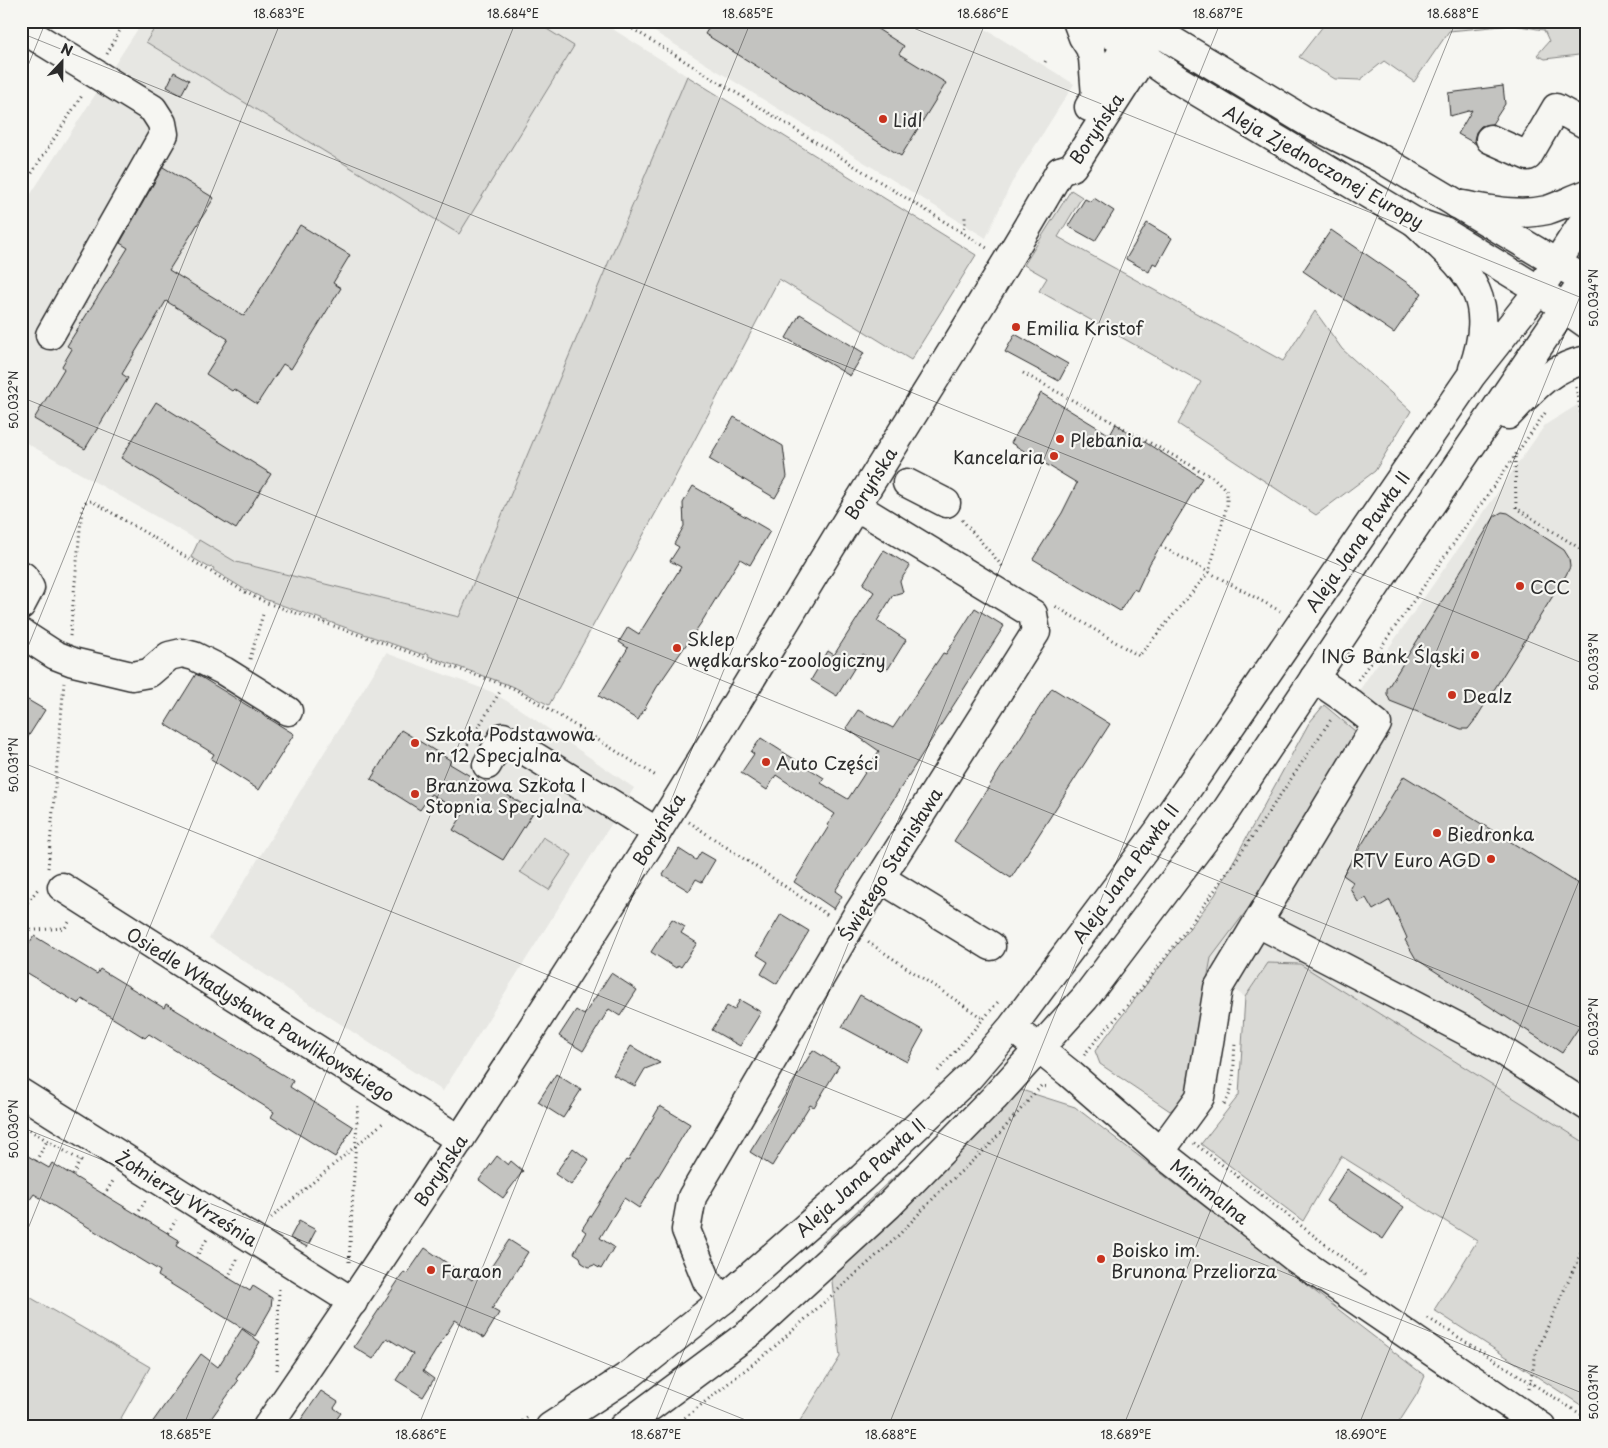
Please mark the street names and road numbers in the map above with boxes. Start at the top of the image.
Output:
street label: Boryńska [1062,86,1130,169]
street label: Aleja Zjednoczonej Europy [1219,97,1429,235]
street label: Boryńska [837,441,903,525]
street label: Aleja Jana Pawła II [1298,465,1416,617]
street label: Świętego Stanisława [832,781,949,946]
street label: Boryńska [625,787,691,871]
street label: Aleja Jana Pawła II [1065,798,1185,948]
street label: Osiedle Władysława Pawlikowskiego [122,920,400,1108]
street label: Aleja Jana Pawła II [789,1111,931,1243]
street label: Boryńska [407,1128,474,1211]
street label: Żołnierzy Września [111,1143,263,1253]
street label: Minimalna [1165,1152,1255,1231]

